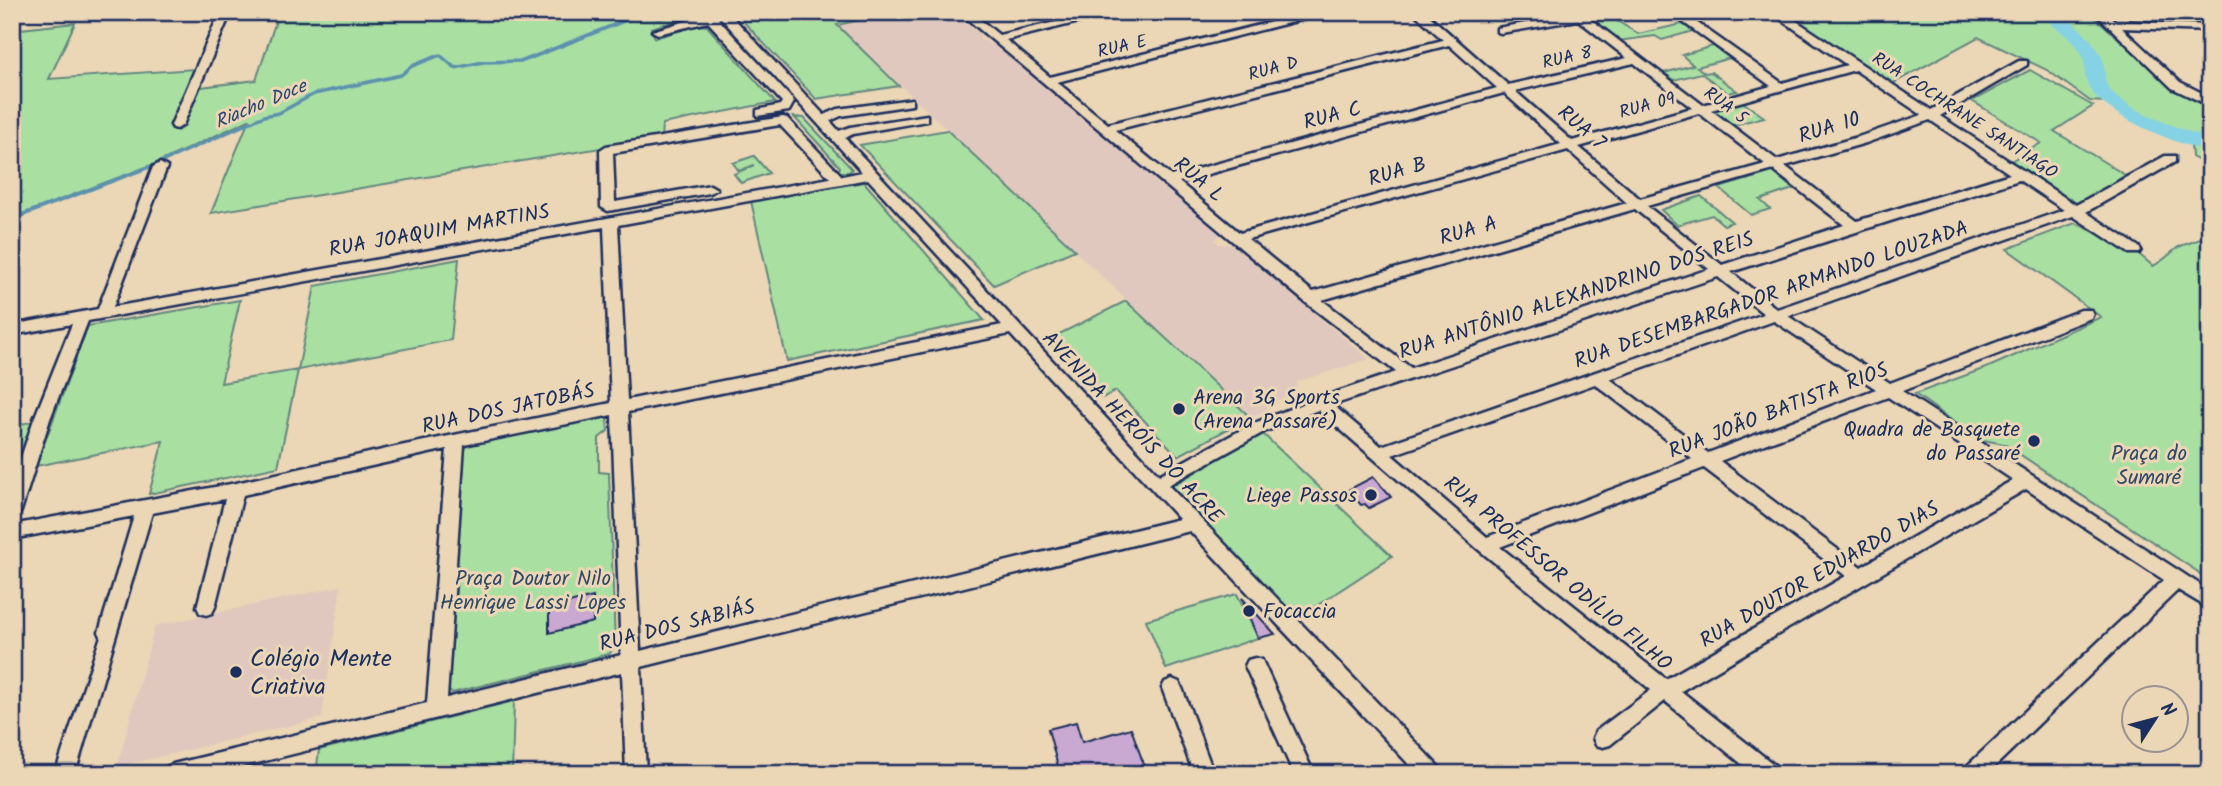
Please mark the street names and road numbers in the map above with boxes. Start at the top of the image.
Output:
street label: RUA E [1095,28,1150,67]
street label: RUA 8 [1540,39,1595,78]
street label: RUA COCHRANE SANTIAGO [1866,45,2063,187]
street label: RUA D [1245,49,1302,90]
street label: RUA 5 [1697,80,1754,133]
street label: RUA 09 [1616,85,1679,128]
street label: RUA C [1300,93,1365,140]
street label: RUA 7 [1549,97,1614,160]
street label: RUA 10 [1794,103,1864,153]
street label: RUA B [1364,148,1431,196]
street label: RUA L [1165,149,1231,211]
street label: RUA JOAQUIM MARTINS [326,196,552,267]
street label: RUA A [1436,207,1501,255]
street label: RUA DESEMBARGADOR ARMANDO LOUZADA [1570,212,1973,379]
street label: RUA ANTÔNIO ALEXANDRINO DOS REIS [1395,223,1758,370]
street label: AVENIDA HERÓIS DO ACRE [1033,324,1231,533]
street label: RUA JOÃO BATISTA RIOS [1664,354,1893,469]
street label: RUA DOS JATOBÁS [419,375,598,444]
street label: RUA PROFESSOR ODÍLIO FILHO [1435,468,1679,680]
street label: RUA DOUTOR EDUARDO DIAS [1694,493,1946,658]
street label: RUA DOS SABIÁS [596,591,759,662]

